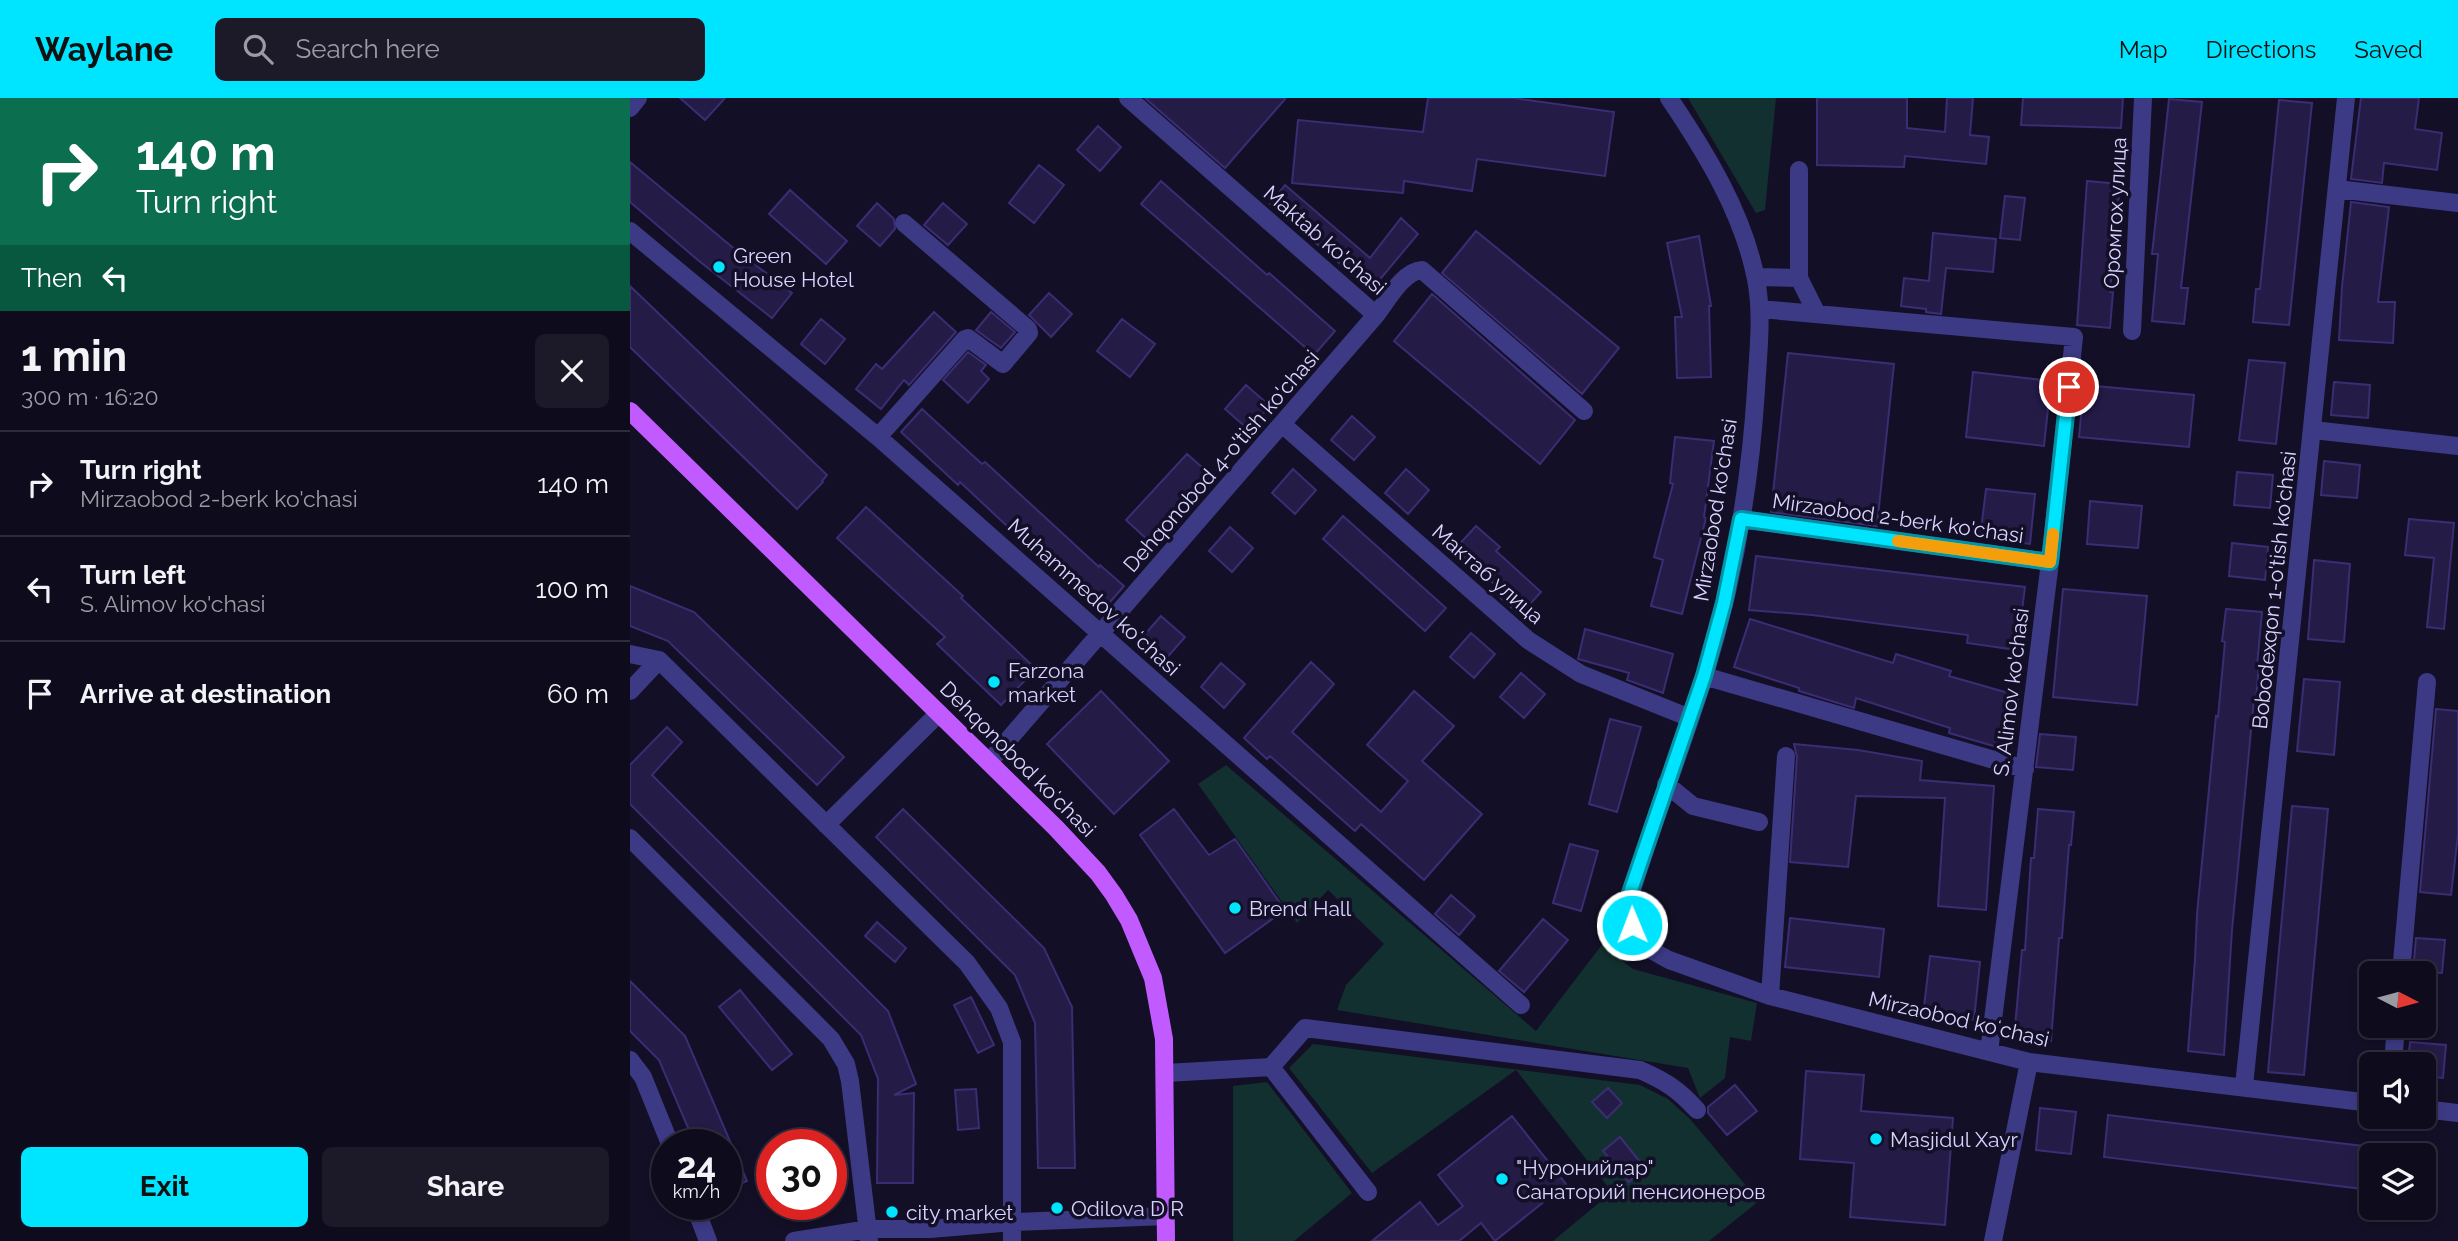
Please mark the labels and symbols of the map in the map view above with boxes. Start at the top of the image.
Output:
street label: Оромгох улица [2099,137,2131,289]
street label: Maktab ko'chasi [1259,180,1391,300]
place label: Green House Hotel [733,243,854,292]
marker: Green House Hotel [711,259,727,275]
street label: Dehqonobod 4-o'tish ko'chasi [1118,345,1324,577]
pin [2039,357,2099,417]
street label: Mirzaobod ko'chasi [1688,417,1742,603]
street label: Bobodexqon 1-o'tish ko'chasi [2247,450,2301,730]
street label: Mirzaobod 2-berk ko'chasi [1771,488,2025,548]
street label: Muhammedov koʻchasi [1003,513,1185,681]
street label: Мактаб улица [1427,519,1549,629]
street label: S. Alimov ko'chasi [1988,606,2034,778]
place label: Farzona market [1008,658,1084,707]
marker: Farzona market [986,674,1002,690]
street label: Dehqonobod koʻchasi [935,676,1101,842]
position arrow [1595,888,1669,962]
place label: Brend Hall [1249,896,1352,921]
marker: Brend Hall [1227,900,1243,916]
north arrow [2359,961,2436,1038]
street label: Mirzaobod koʻchasi [1866,986,2052,1052]
place label: Masjidul Xayr [1890,1127,2019,1152]
speed limit sign: 30 [756,1129,847,1220]
marker: Masjidul Xayr [1868,1131,1884,1147]
place label: "Нуронийлар" Санаторий пенсионеров [1516,1155,1765,1204]
marker: "Нуронийлар" Санаторий пенсионеров [1494,1171,1510,1187]
place label: Odilova D R [1071,1196,1184,1221]
place label: city market [906,1200,1013,1225]
marker: Odilova D R [1049,1200,1065,1216]
marker: city market [884,1204,900,1220]

